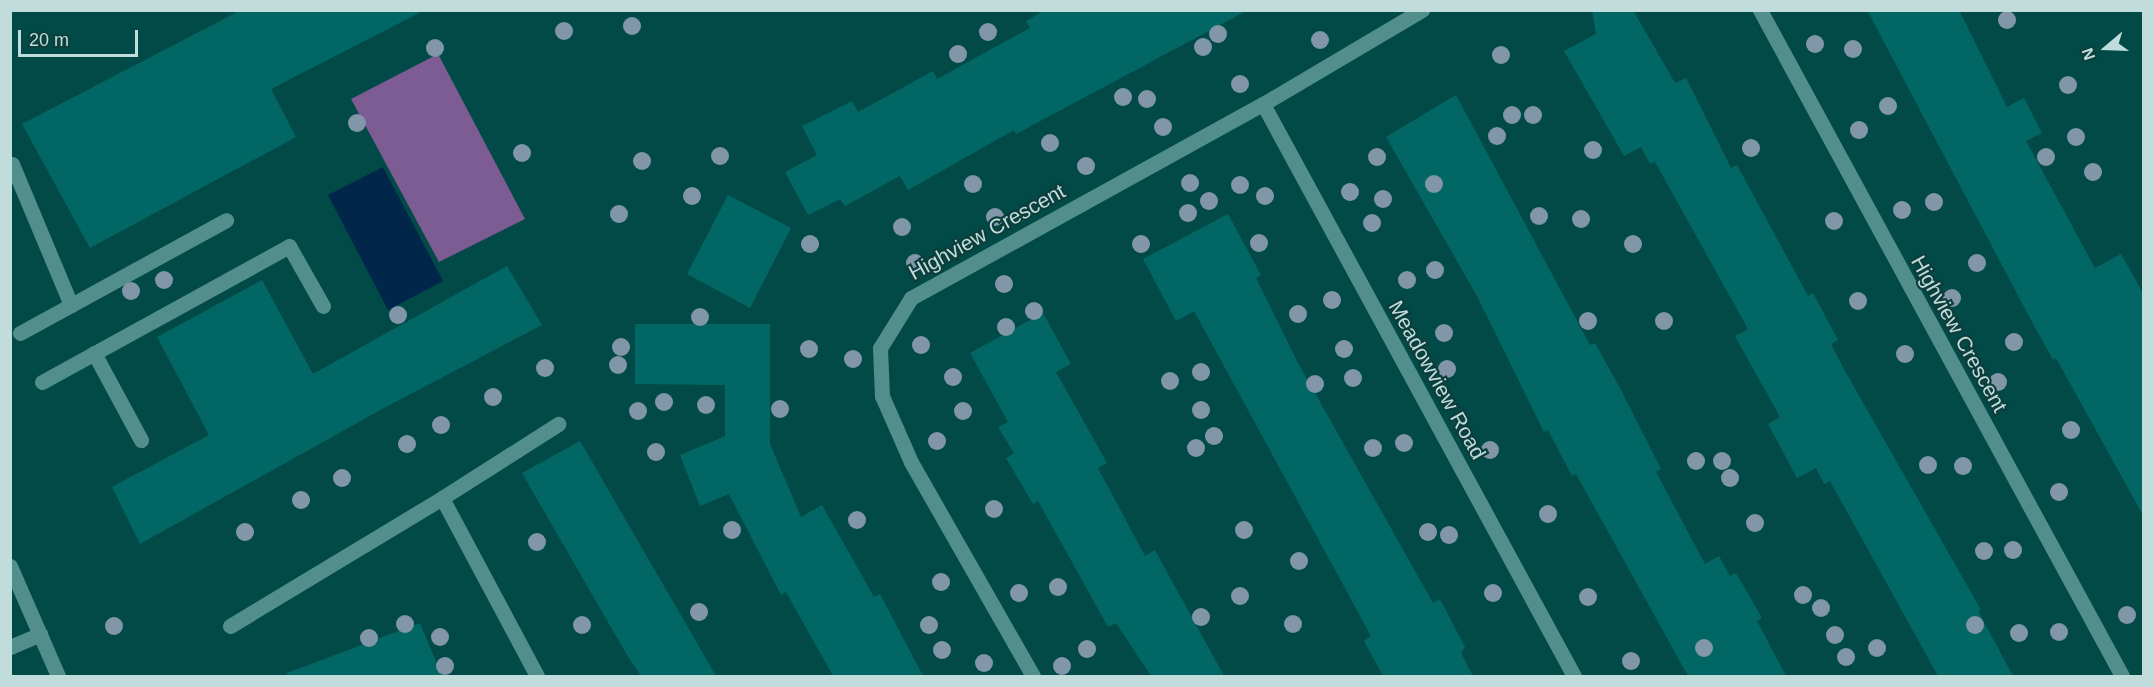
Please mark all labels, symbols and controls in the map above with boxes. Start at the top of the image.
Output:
scale bar [21,18,141,56]
north arrow [2076,18,2136,78]
text: 20 m [29,30,69,50]
text: N [2079,46,2098,62]
street label: Highview Crescent [904,179,1070,285]
street label: Highview Crescent [1906,251,2012,417]
street label: Meadowview Road [1383,296,1491,464]

